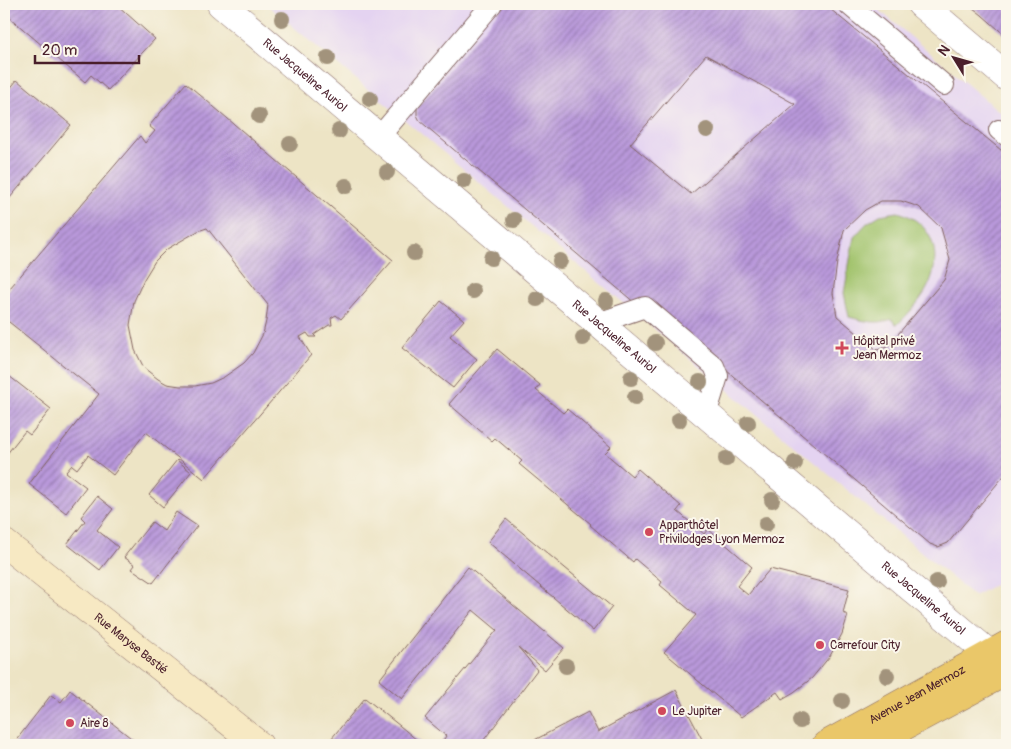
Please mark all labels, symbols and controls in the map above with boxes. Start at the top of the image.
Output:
scale bar [35,32,139,64]
north arrow [928,32,978,82]
street label: Rue Jacqueline Auriol [260,35,350,115]
text: 20 m [42,41,77,60]
text: N [934,42,954,59]
street label: Rue Jacqueline Auriol [569,297,660,377]
place label: Hôpital privé Jean Mermoz [853,334,921,363]
marker: Hôpital privé Jean Mermoz [835,341,849,355]
place label: Apparthôtel Privilodges Lyon Mermoz [659,518,785,547]
marker: Apparthôtel Privilodges Lyon Mermoz [643,526,655,538]
street label: Rue Jacqueline Auriol [878,558,969,638]
street label: Rue Maryse Bastié [91,610,171,677]
place label: Carrefour City [830,638,900,653]
marker: Carrefour City [814,639,826,651]
street label: Avenue Jean Mermoz [866,662,968,727]
place label: Le Jupiter [672,704,723,719]
marker: Le Jupiter [656,705,668,717]
place label: Aire 8 [80,716,109,731]
marker: Aire 8 [64,717,76,729]

